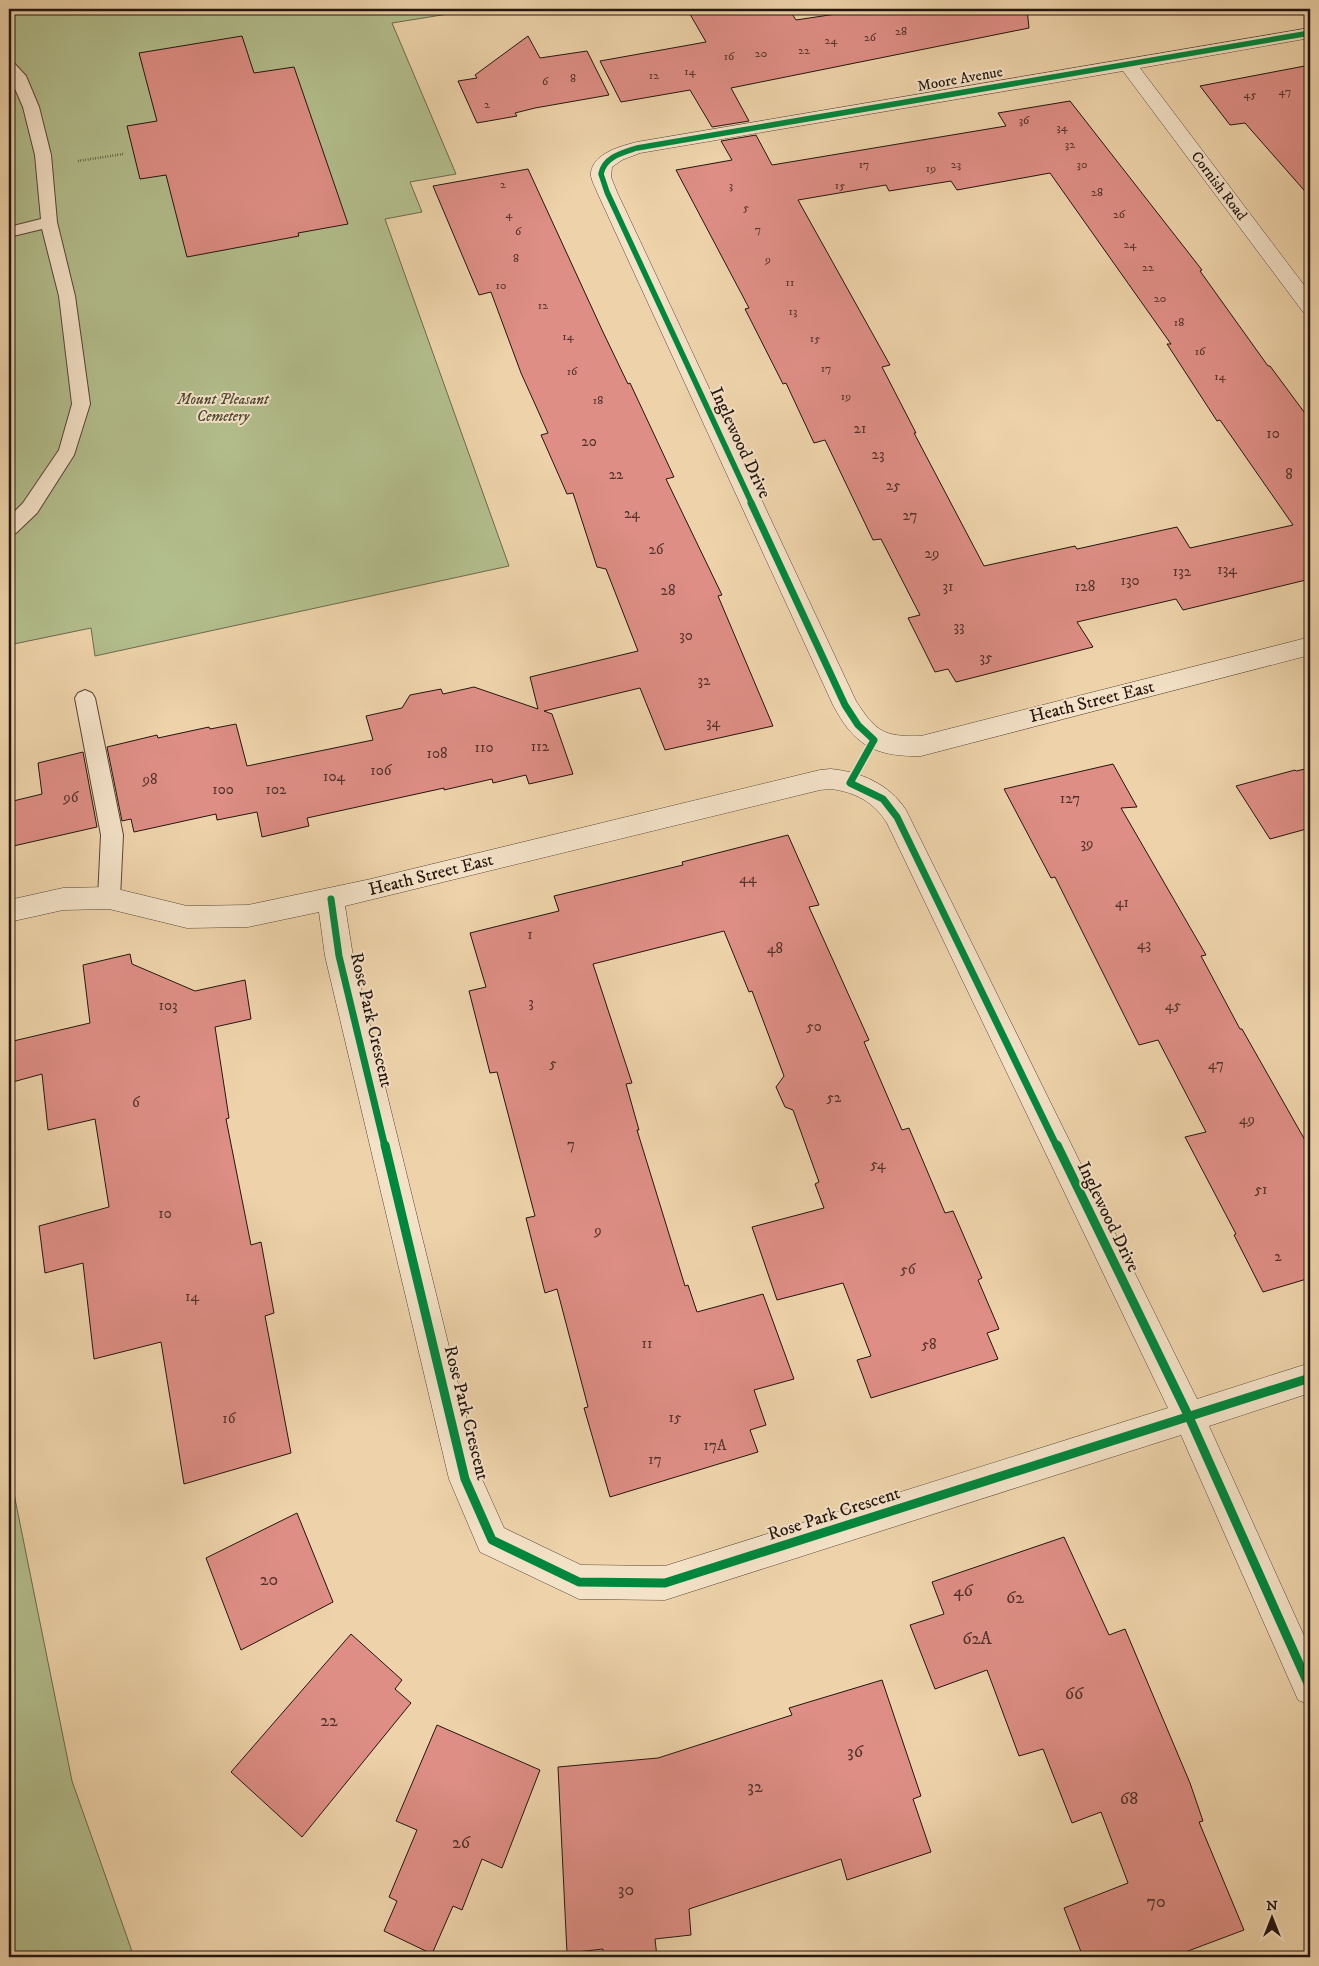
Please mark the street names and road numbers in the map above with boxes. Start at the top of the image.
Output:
street label: Moore Avenue [916,62,1004,96]
street label: Cornish Road [1187,148,1251,225]
street label: Inglewood Drive [705,384,775,502]
street label: Heath Street East [1027,676,1157,728]
street label: Heath Street East [366,849,496,901]
street label: Rose Park Crescent [345,950,397,1090]
street label: Inglewood Drive [1072,1158,1144,1276]
street label: Rose Park Crescent [439,1343,493,1483]
street label: Rose Park Crescent [765,1482,903,1546]

